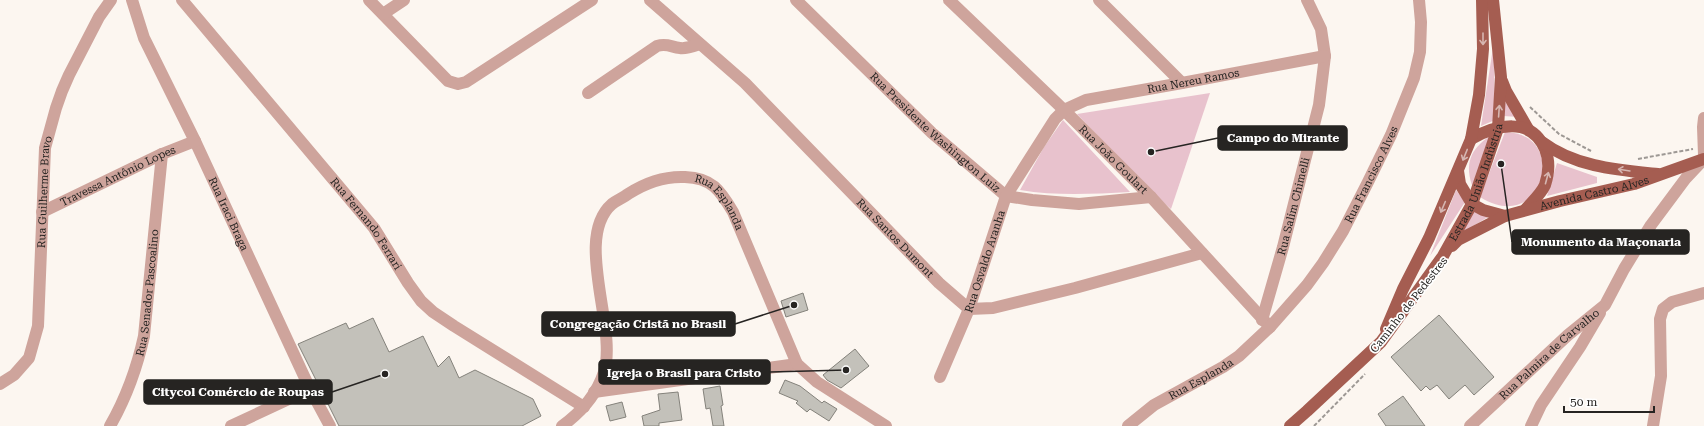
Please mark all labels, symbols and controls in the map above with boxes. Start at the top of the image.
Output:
one-way arrow [1479,32,1487,45]
street label: Rua Nereu Ramos [1146,66,1240,96]
street label: Rua Presidente Washington Luiz [867,70,1003,195]
one-way arrow [1495,105,1502,118]
street label: Rua João Goulart [1076,122,1150,196]
street label: Estrada União Indústria [1446,123,1505,243]
street label: Rua Francisco Alves [1342,124,1400,225]
callout: Campo do Mirante [1218,126,1347,150]
text: Campo do Mirante [1227,131,1339,145]
street label: Rua Guilherme Bravo [35,134,55,248]
street label: Travessa Antônio Lopes [58,143,177,209]
one-way arrow [1460,148,1468,160]
street label: Rua Salim Chimelli [1274,155,1312,257]
one-way arrow [1618,166,1631,174]
street label: Rua Esplanda [693,172,746,232]
one-way arrow [1543,172,1551,185]
street label: Avenida Castro Alves [1538,173,1651,213]
street label: Rua Iraci Braga [206,175,251,253]
street label: Rua Fernando Ferrari [328,175,405,272]
street label: Rua Santos Dumont [854,196,937,280]
one-way arrow [1438,200,1446,212]
street label: Rua Osvaldo Aranha [962,208,1007,314]
street label: Rua Senador Pascoalino [133,228,161,358]
callout: Monumento da Maçonaria [1512,230,1689,254]
text: Monumento da Maçonaria [1521,235,1681,249]
street label: Caminho de Pedestres [1368,255,1450,355]
street label: Rua Palmira de Carvalho [1496,306,1602,402]
callout: Congregação Cristã no Brasil [542,312,735,336]
text: Congregação Cristã no Brasil [550,317,726,331]
street label: Rua Esplanda [1166,355,1236,402]
callout: Igreja o Brasil para Cristo [599,360,770,384]
text: Igreja o Brasil para Cristo [607,366,762,380]
callout: Citycol Comércio de Roupas [144,380,332,404]
text: Citycol Comércio de Roupas [152,385,324,399]
scale bar [1564,388,1654,414]
text: 50 m [1570,395,1597,409]

